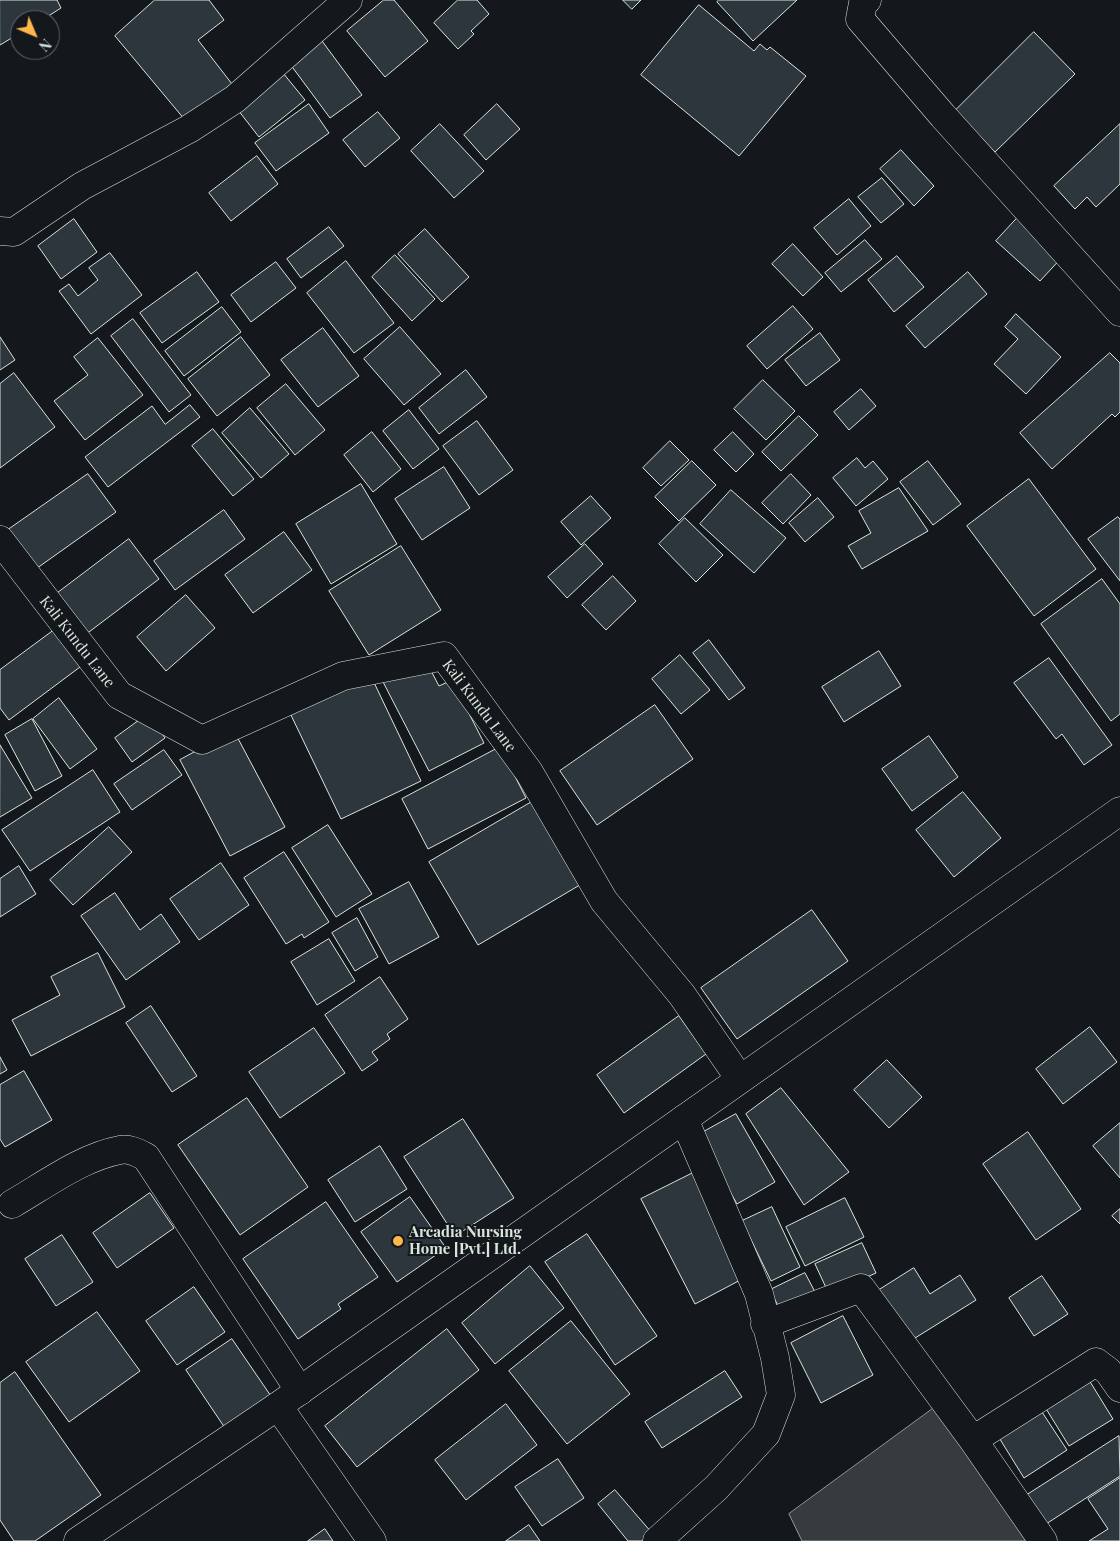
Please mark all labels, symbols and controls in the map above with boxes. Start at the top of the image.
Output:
north arrow [10,10,60,60]
text: N [35,35,56,56]
street label: Kali Kundu Lane [36,593,118,691]
street label: Kali Kundu Lane [438,656,520,756]
place label: Arcadia Nursing Home [Pvt.] Ltd. [409,1223,522,1258]
marker: Arcadia Nursing Home [Pvt.] Ltd. [391,1234,405,1248]

